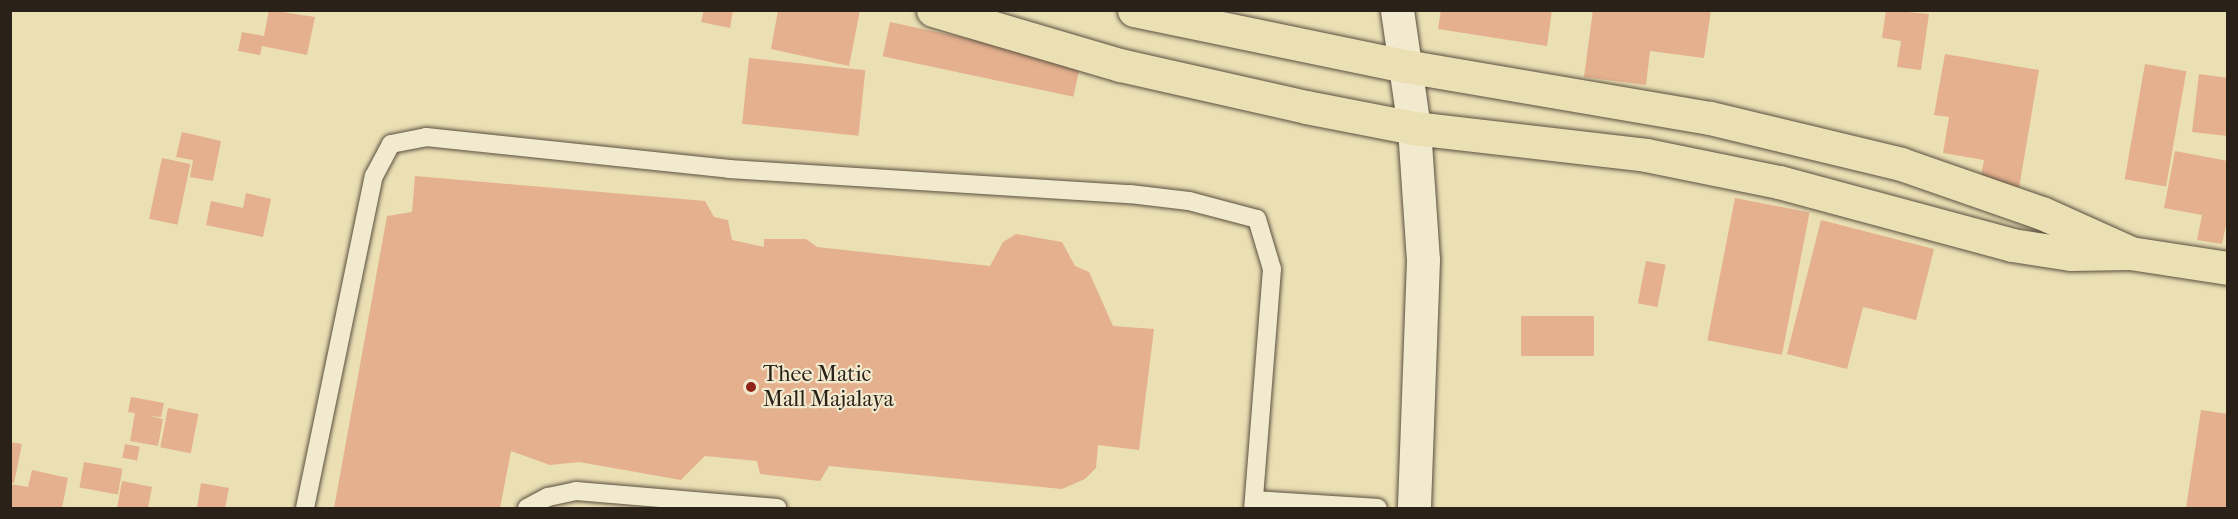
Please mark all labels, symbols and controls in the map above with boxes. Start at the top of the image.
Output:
place label: Thee Matic Mall Majalaya [763,361,894,412]
marker: Thee Matic Mall Majalaya [744,380,758,394]

